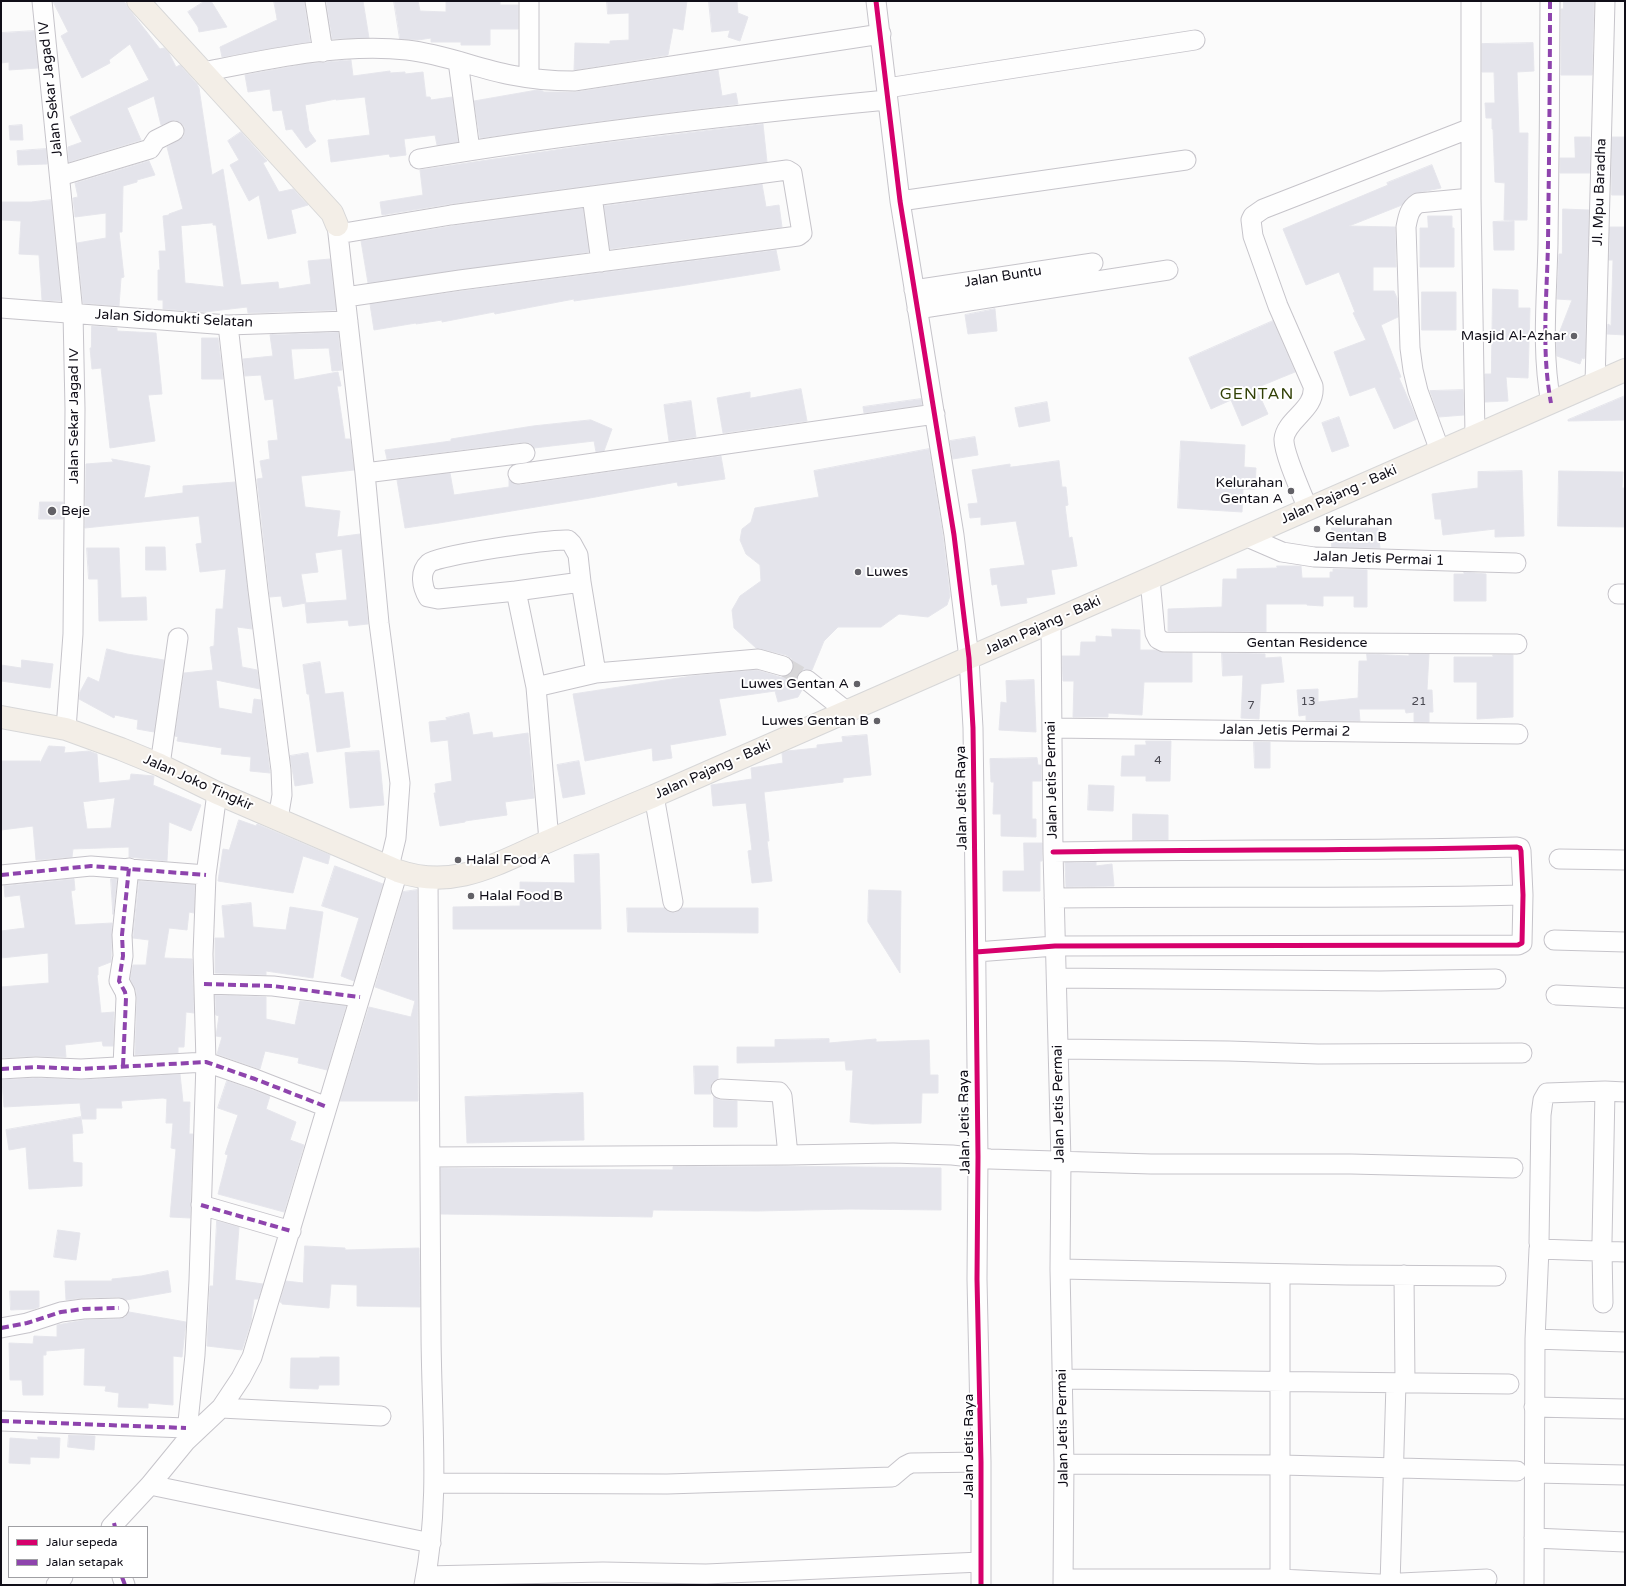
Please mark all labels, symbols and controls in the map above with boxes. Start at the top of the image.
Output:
street label: Jalan Sekar Jagad IV [36,20,66,158]
street label: Jl. Mpu Baradha [1590,138,1610,246]
street label: Jalan Buntu [963,263,1043,291]
street label: Jalan Sidomukti Selatan [95,306,253,332]
place label: Masjid Al-Azhar [1461,328,1566,344]
marker: Masjid Al-Azhar [1569,331,1579,341]
street label: Jalan Sekar Jagad IV [66,348,82,484]
district label: GENTAN [1220,385,1294,405]
street label: Jalan Pajang - Baki [1278,462,1400,528]
place label: Kelurahan Gentan A [1216,475,1283,508]
marker: Kelurahan Gentan A [1286,486,1296,496]
place label: Beje [61,503,90,519]
marker: Beje [46,505,58,517]
place label: Kelurahan Gentan B [1325,513,1392,546]
marker: Kelurahan Gentan B [1312,524,1322,534]
street label: Jalan Jetis Permai 1 [1313,548,1445,570]
place label: Luwes [866,564,908,580]
marker: Luwes [853,567,863,577]
street label: Jalan Pajang - Baki [982,593,1104,659]
street label: Gentan Residence [1247,635,1367,651]
place label: Luwes Gentan A [740,676,849,692]
marker: Luwes Gentan A [852,679,862,689]
house number: 13 [1300,695,1316,709]
house number: 21 [1411,695,1427,709]
house number: 7 [1247,699,1255,713]
place label: Luwes Gentan B [761,713,869,729]
marker: Luwes Gentan B [872,716,882,726]
street label: Jalan Jetis Permai [1043,721,1061,839]
street label: Jalan Jetis Permai 2 [1220,721,1350,741]
street label: Jalan Pajang - Baki [652,737,774,803]
street label: Jalan Jetis Raya [953,746,971,850]
street label: Jalan Joko Tingkir [141,751,255,815]
house number: 4 [1154,754,1162,768]
place label: Halal Food A [466,852,551,868]
marker: Halal Food A [453,855,463,865]
place label: Halal Food B [479,888,563,904]
marker: Halal Food B [466,891,476,901]
street label: Jalan Jetis Permai [1050,1045,1068,1163]
street label: Jalan Jetis Raya [956,1070,974,1174]
street label: Jalan Jetis Permai [1054,1369,1072,1487]
street label: Jalan Jetis Raya [961,1394,977,1498]
legend [8,1526,148,1578]
text: Jalur sepeda [46,1535,118,1549]
text: Jalan setapak [46,1555,123,1569]

